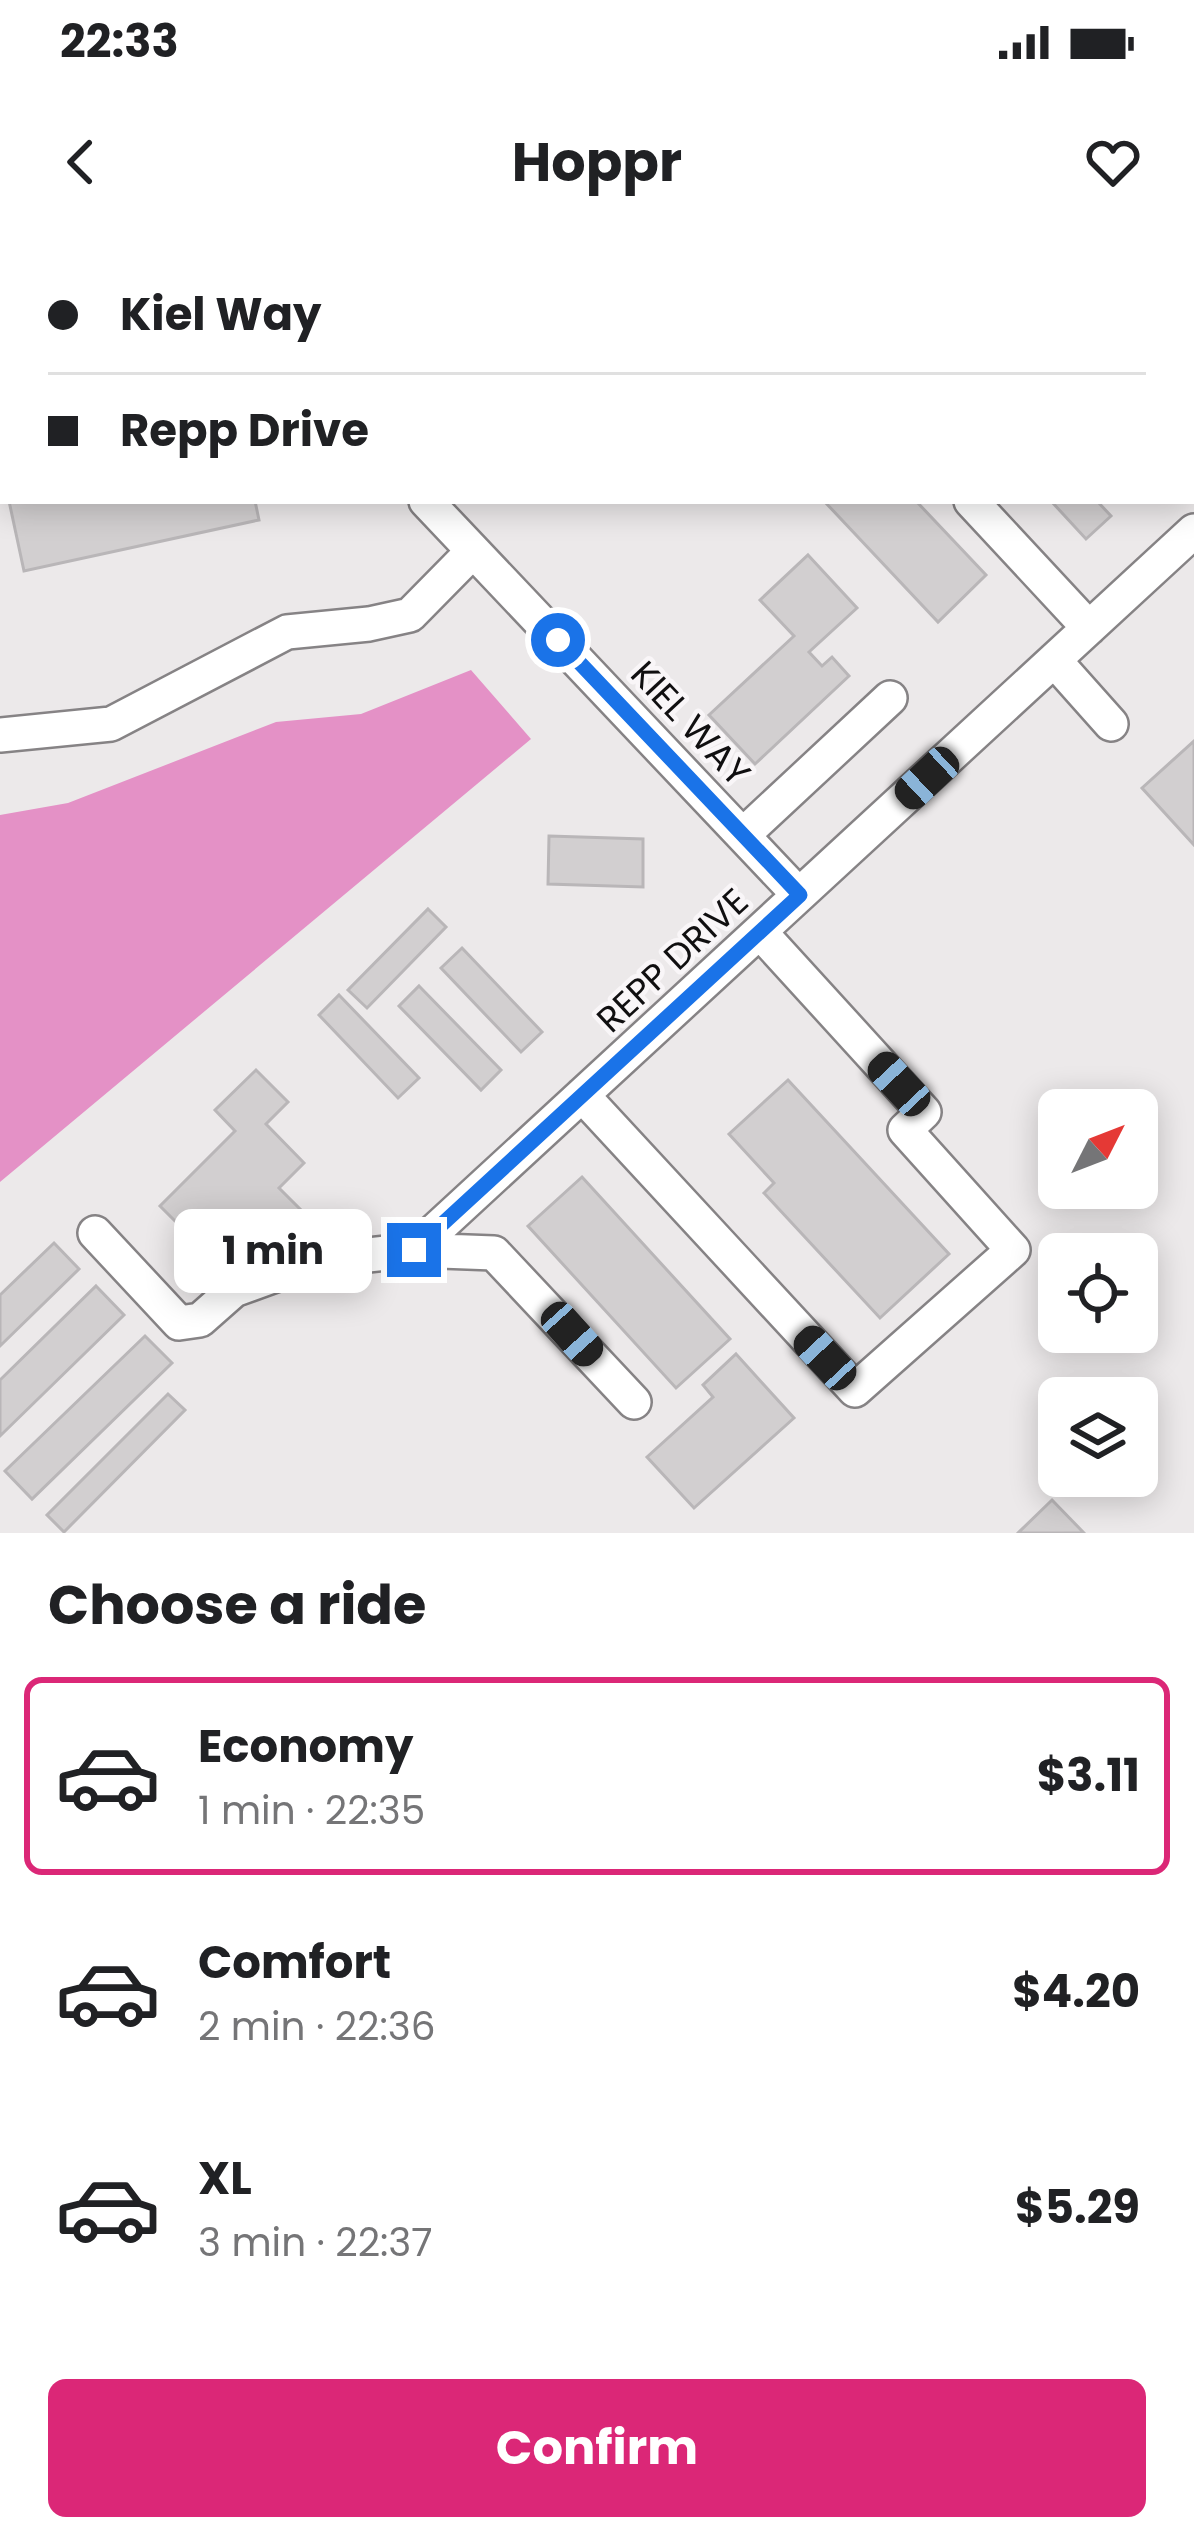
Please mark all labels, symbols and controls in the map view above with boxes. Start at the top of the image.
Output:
text: 22:33 [60,10,179,73]
text: Hoppr [512,124,682,200]
icon: back [48,129,114,195]
icon: heart [1080,129,1146,195]
text: Kiel Way [120,283,322,346]
text: Repp Drive [120,399,369,462]
route start [531,613,585,667]
street label: KIEL WAY [619,649,762,797]
car [888,740,966,816]
street label: REPP DRIVE [585,877,759,1044]
car [861,1045,937,1123]
north arrow [1038,1089,1158,1209]
map controls [1038,1089,1158,1497]
callout: 1 min [174,1208,372,1292]
text: 1 min [222,1223,324,1278]
route end [387,1223,441,1277]
button: locate [1038,1233,1158,1353]
car [535,1295,609,1373]
car [787,1319,863,1397]
button: layers [1038,1377,1158,1497]
text: Choose a ride [48,1567,426,1643]
text: Economy [198,1715,413,1778]
icon: car [54,1722,162,1830]
text: $3.11 [1037,1744,1140,1807]
text: 1 min · 22:35 [198,1783,425,1838]
text: Comfort [198,1931,391,1994]
icon: car [54,1938,162,2046]
text: $4.20 [1012,1960,1140,2023]
text: 2 min · 22:36 [198,1999,436,2054]
text: XL [198,2147,252,2210]
icon: car [54,2154,162,2262]
text: $5.29 [1015,2176,1140,2239]
text: 3 min · 22:37 [198,2215,433,2270]
button: Confirm [48,2379,1146,2517]

